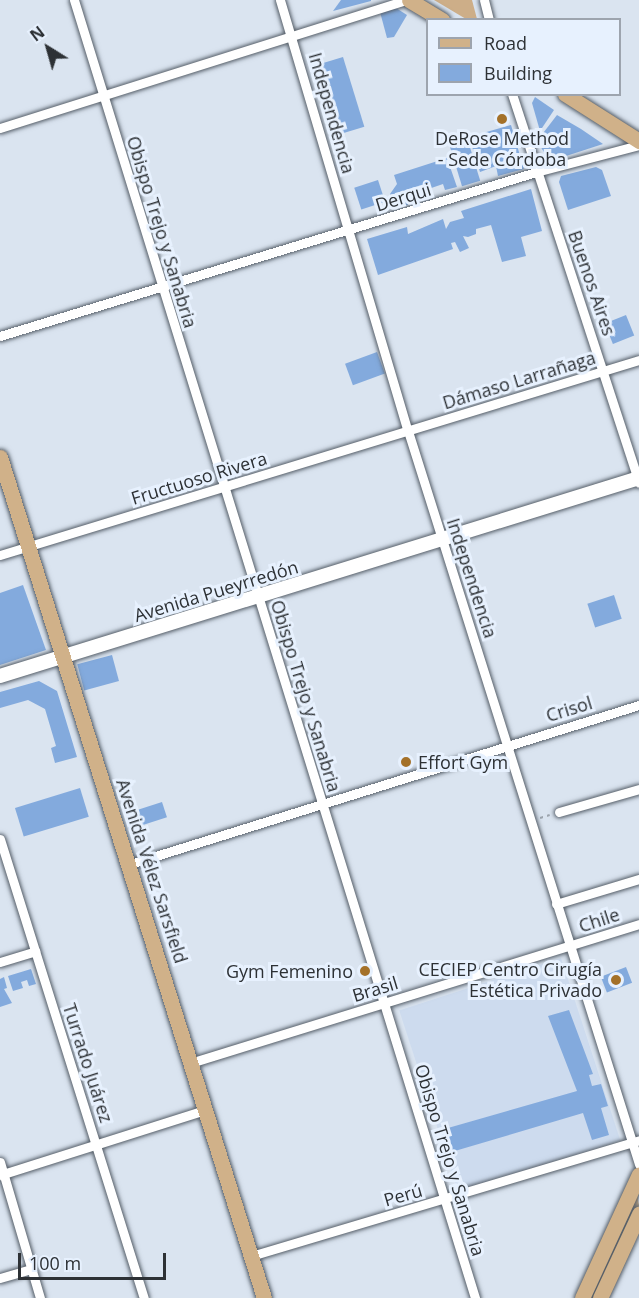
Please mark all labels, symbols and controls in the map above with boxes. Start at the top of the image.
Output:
north arrow [18,18,78,78]
legend [426,18,621,96]
text: N [25,21,49,46]
text: Road [484,31,527,55]
street label: Independencia [304,50,360,176]
text: Building [484,61,552,85]
marker: DeRose Method - Sede Córdoba [495,112,509,126]
place label: DeRose Method - Sede Córdoba [435,128,569,170]
street label: Obispo Trejo y Sanabria [122,133,202,331]
street label: Derqui [373,178,433,216]
street label: Buenos Aires [564,228,620,338]
street label: Dámaso Larrañaga [440,346,598,414]
street label: Fructuoso Rivera [129,447,269,509]
street label: Independencia [442,515,502,641]
street label: Avenida Pueyrredón [131,556,301,626]
street label: Obispo Trejo y Sanabria [266,597,346,795]
street label: Crisol [543,692,595,726]
place label: Effort Gym [418,751,508,773]
marker: Effort Gym [399,755,413,769]
street label: Avenida Vélez Sarsfield [112,776,192,966]
street label: Chile [576,903,622,937]
place label: CECIEP Centro Cirugía Estética Privado [418,959,602,1002]
place label: Gym Femenino [226,960,353,982]
marker: Gym Femenino [358,964,372,978]
marker: CECIEP Centro Cirugía Estética Privado [607,971,625,989]
street label: Brasil [350,972,400,1006]
street label: Turrado Juárez [59,1001,117,1125]
street label: Obispo Trejo y Sanabria [410,1061,490,1259]
street label: Perú [381,1179,425,1211]
scale bar [21,1241,170,1279]
text: 100 m [29,1251,81,1275]

